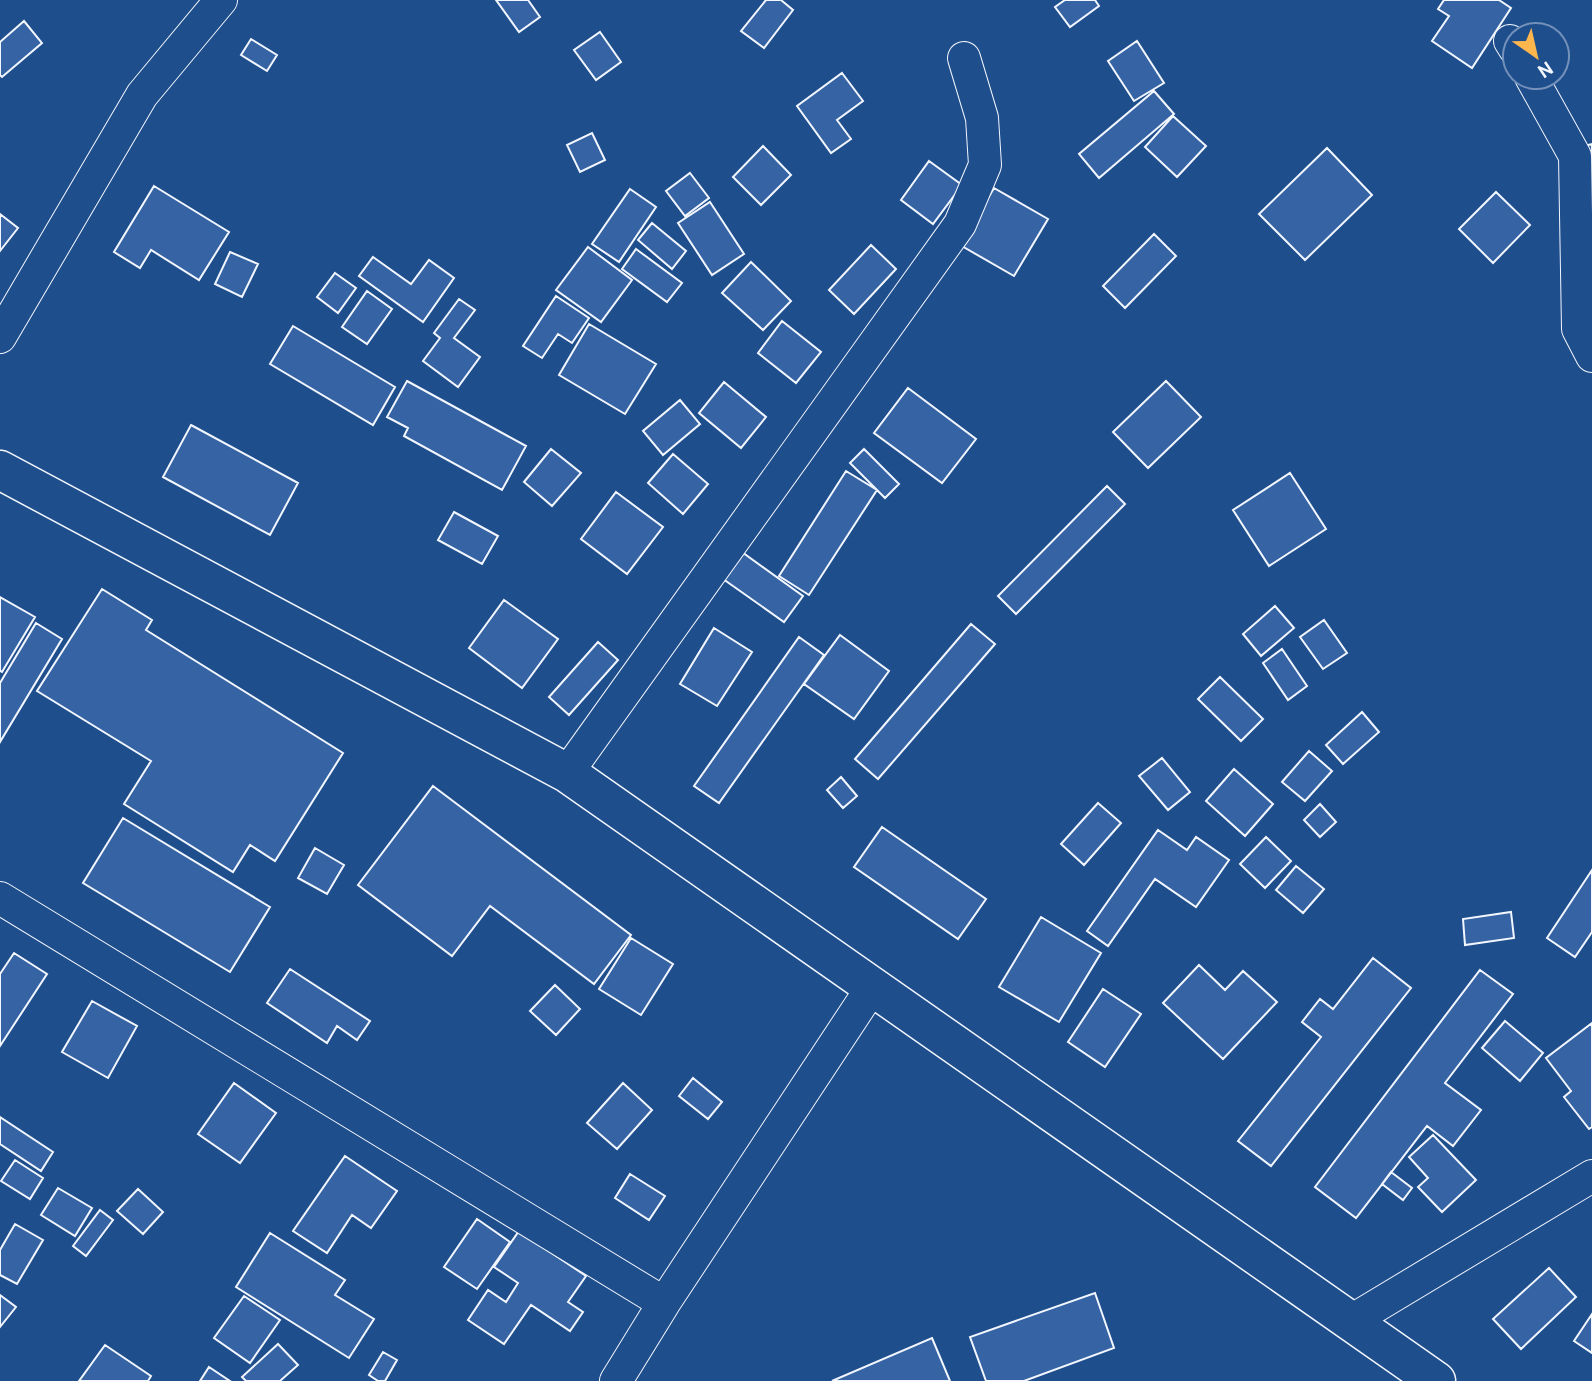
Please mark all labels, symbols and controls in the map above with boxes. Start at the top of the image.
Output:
north arrow [1501,21,1571,91]
text: N [1533,56,1557,83]

